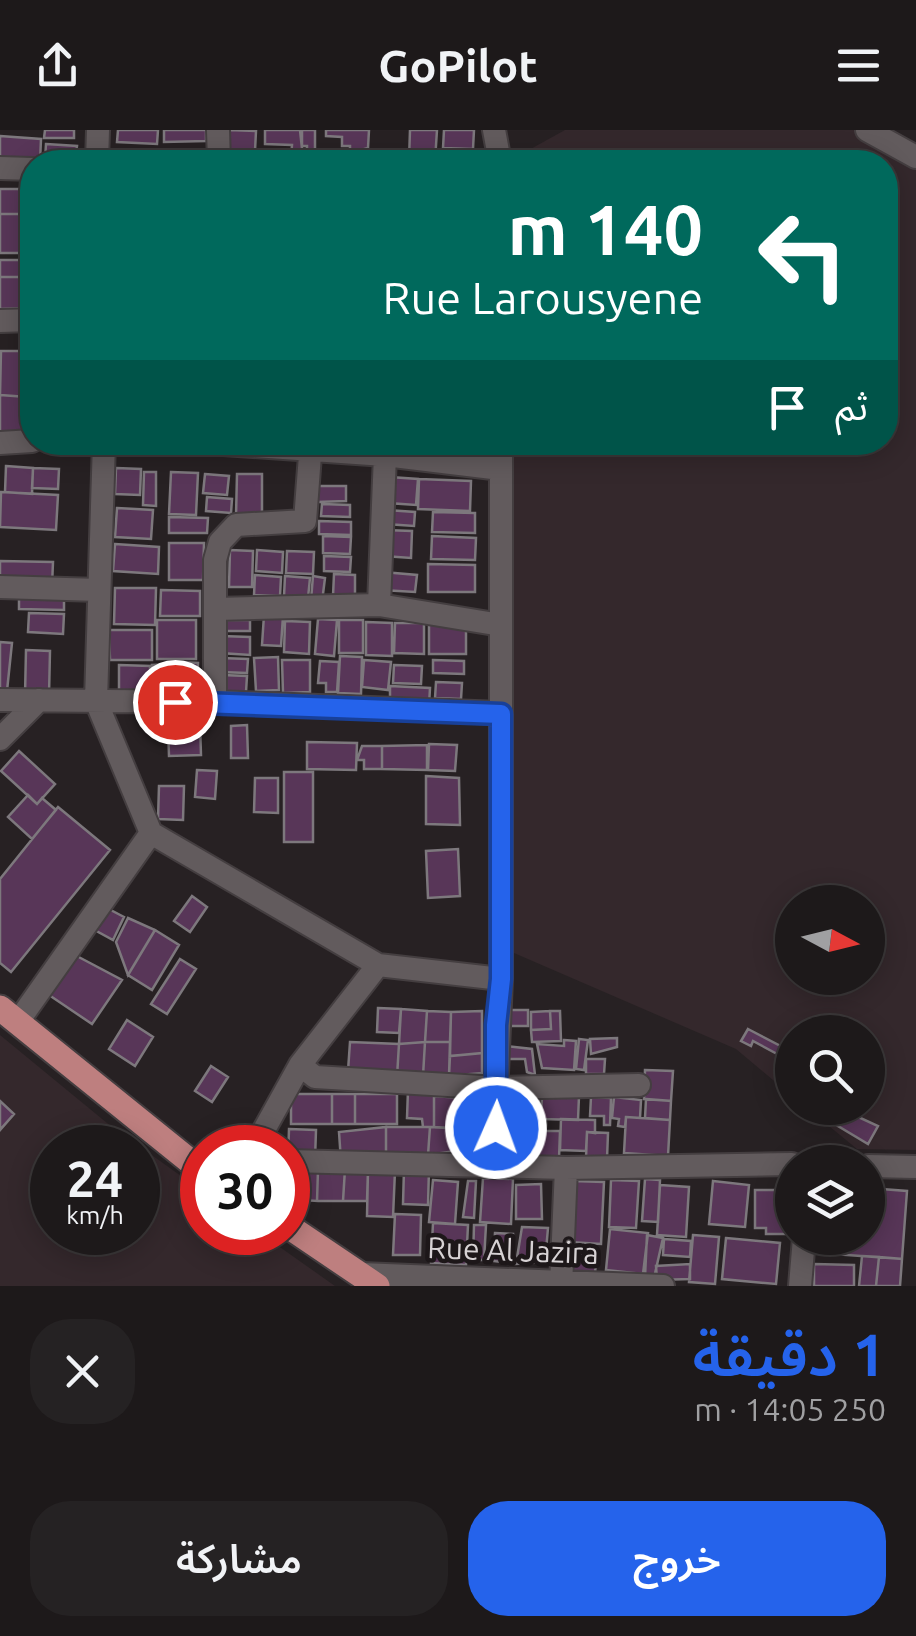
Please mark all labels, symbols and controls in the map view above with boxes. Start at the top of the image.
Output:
icon: share [30,38,85,93]
icon: menu [831,38,886,93]
text: GoPilot [378,40,538,91]
text: 140 m [508,190,703,268]
icon: left [738,190,868,320]
text: Rue Larousyene [383,272,703,323]
icon: arrive [760,380,815,435]
text: ثم [835,385,868,427]
pin [133,660,218,745]
icon: arrive [148,675,203,730]
north arrow [775,885,885,995]
map controls [775,885,885,1255]
button: search [775,1015,885,1125]
position arrow [444,1076,548,1180]
speed limit sign: 30 [180,1125,310,1255]
button: layers [775,1145,885,1255]
text: 24 [67,1150,123,1206]
text: km/h [66,1201,124,1229]
street label: Rue Al Jazira [427,1230,599,1270]
button: close [30,1319,135,1424]
text: 1 دقيقة [692,1320,886,1387]
text: 250 m · 14:05 [694,1391,886,1427]
button: مشاركة [30,1501,448,1616]
button: خروج [468,1501,886,1616]

